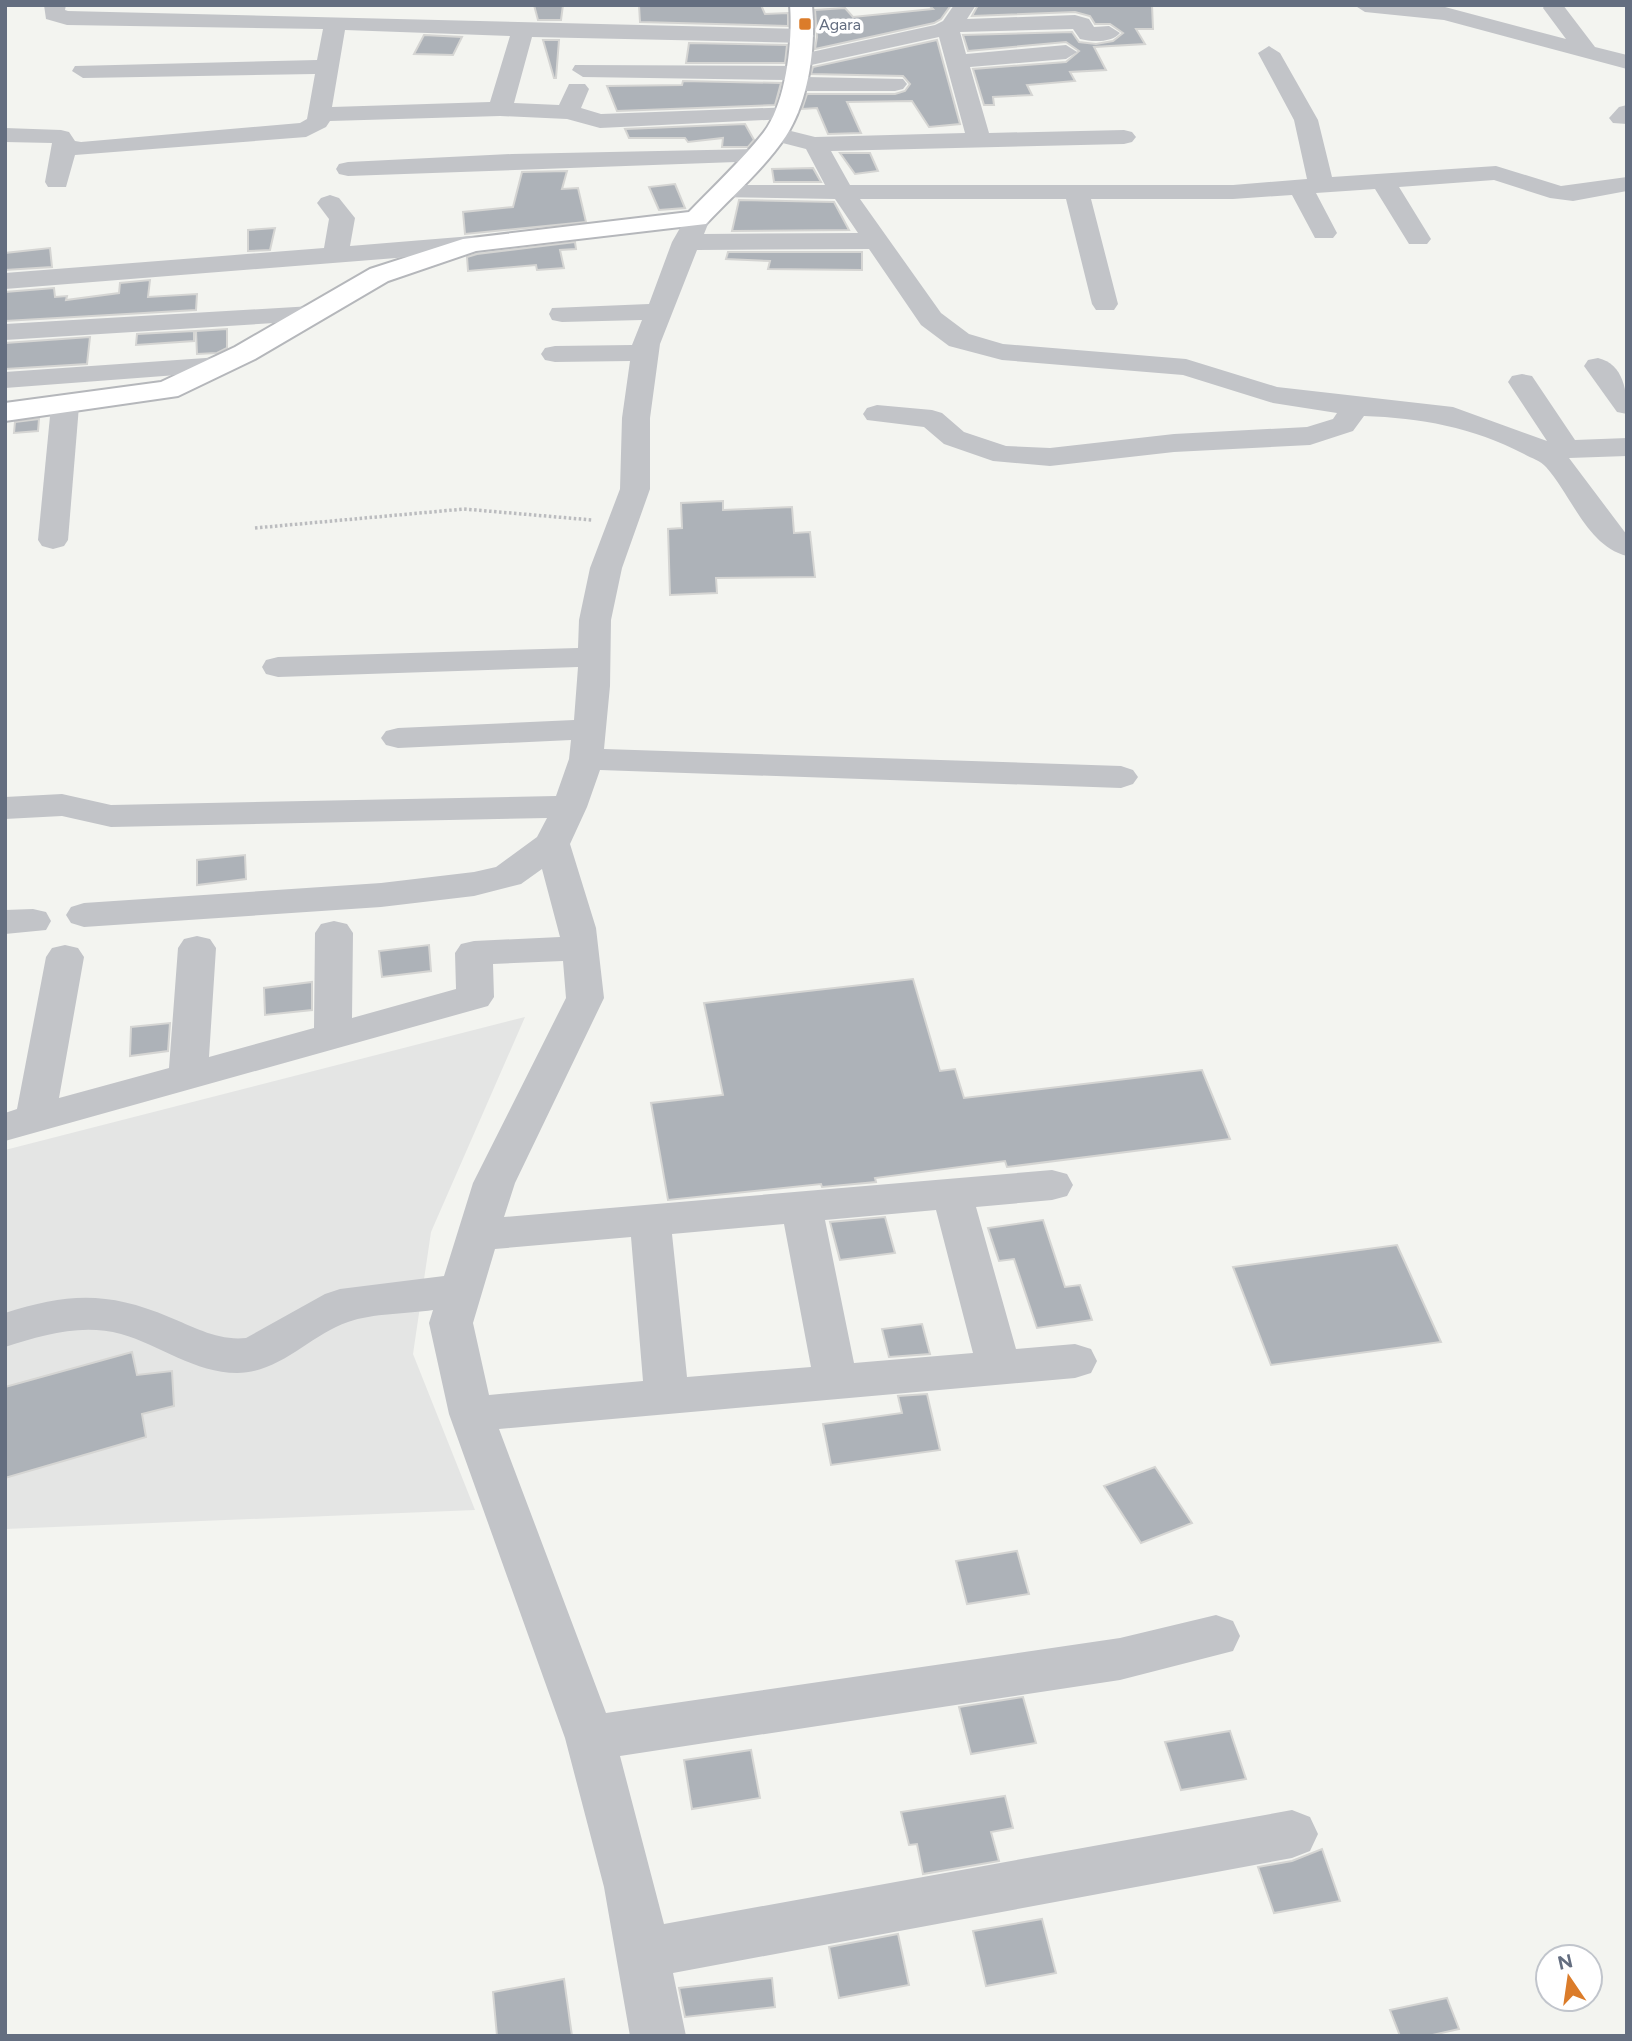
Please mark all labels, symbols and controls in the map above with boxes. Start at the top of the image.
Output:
place label: Agara [819,15,861,34]
marker: Agara [797,16,813,32]
north arrow [1534,1943,1604,2013]
text: N [1556,1949,1575,1975]

